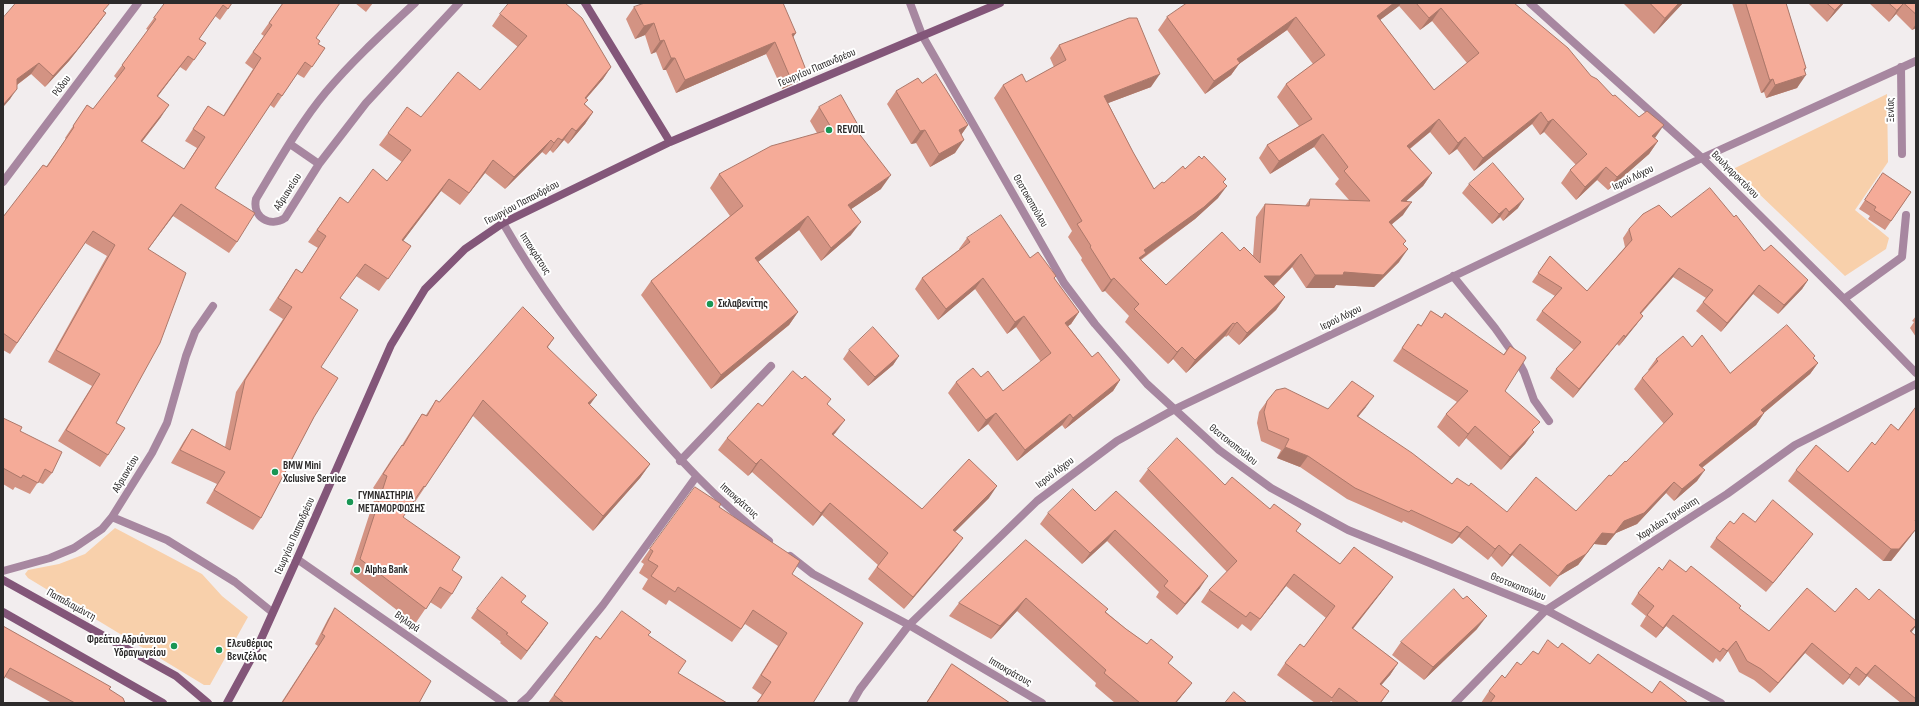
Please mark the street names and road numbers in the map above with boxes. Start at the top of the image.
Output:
street label: Γεωργίου Παπανδρέου [776,46,858,90]
street label: Ρόδου [50,73,74,99]
street label: Ξενίας [1884,98,1898,122]
street label: Βουλγαροκτόνου [1708,148,1762,202]
street label: Ιερού Λόχου [1610,162,1656,194]
street label: Αδριανείου [271,171,305,213]
street label: Θεοτοκοπούλου [1010,172,1050,230]
street label: Γεωργίου Παπανδρέου [482,178,562,228]
street label: Ιπποκράτους [517,230,553,278]
street label: Ιερού Λόχου [1318,302,1364,334]
street label: Θεοτοκοπούλου [1206,421,1260,469]
street label: Αδριανείου [110,453,142,495]
street label: Ιερού Λόχου [1033,454,1077,492]
street label: Ιπποκράτους [717,480,761,522]
street label: Χαριλάου Τρικούπη [1635,494,1701,544]
street label: Γεωργίου Παπανδρέου [272,495,318,577]
street label: Θεοτοκοπούλου [1488,570,1548,604]
street label: Παπαδιαμάντη [44,586,98,624]
street label: Βηλαρά [392,609,422,635]
street label: Ιπποκράτους [986,654,1034,690]

